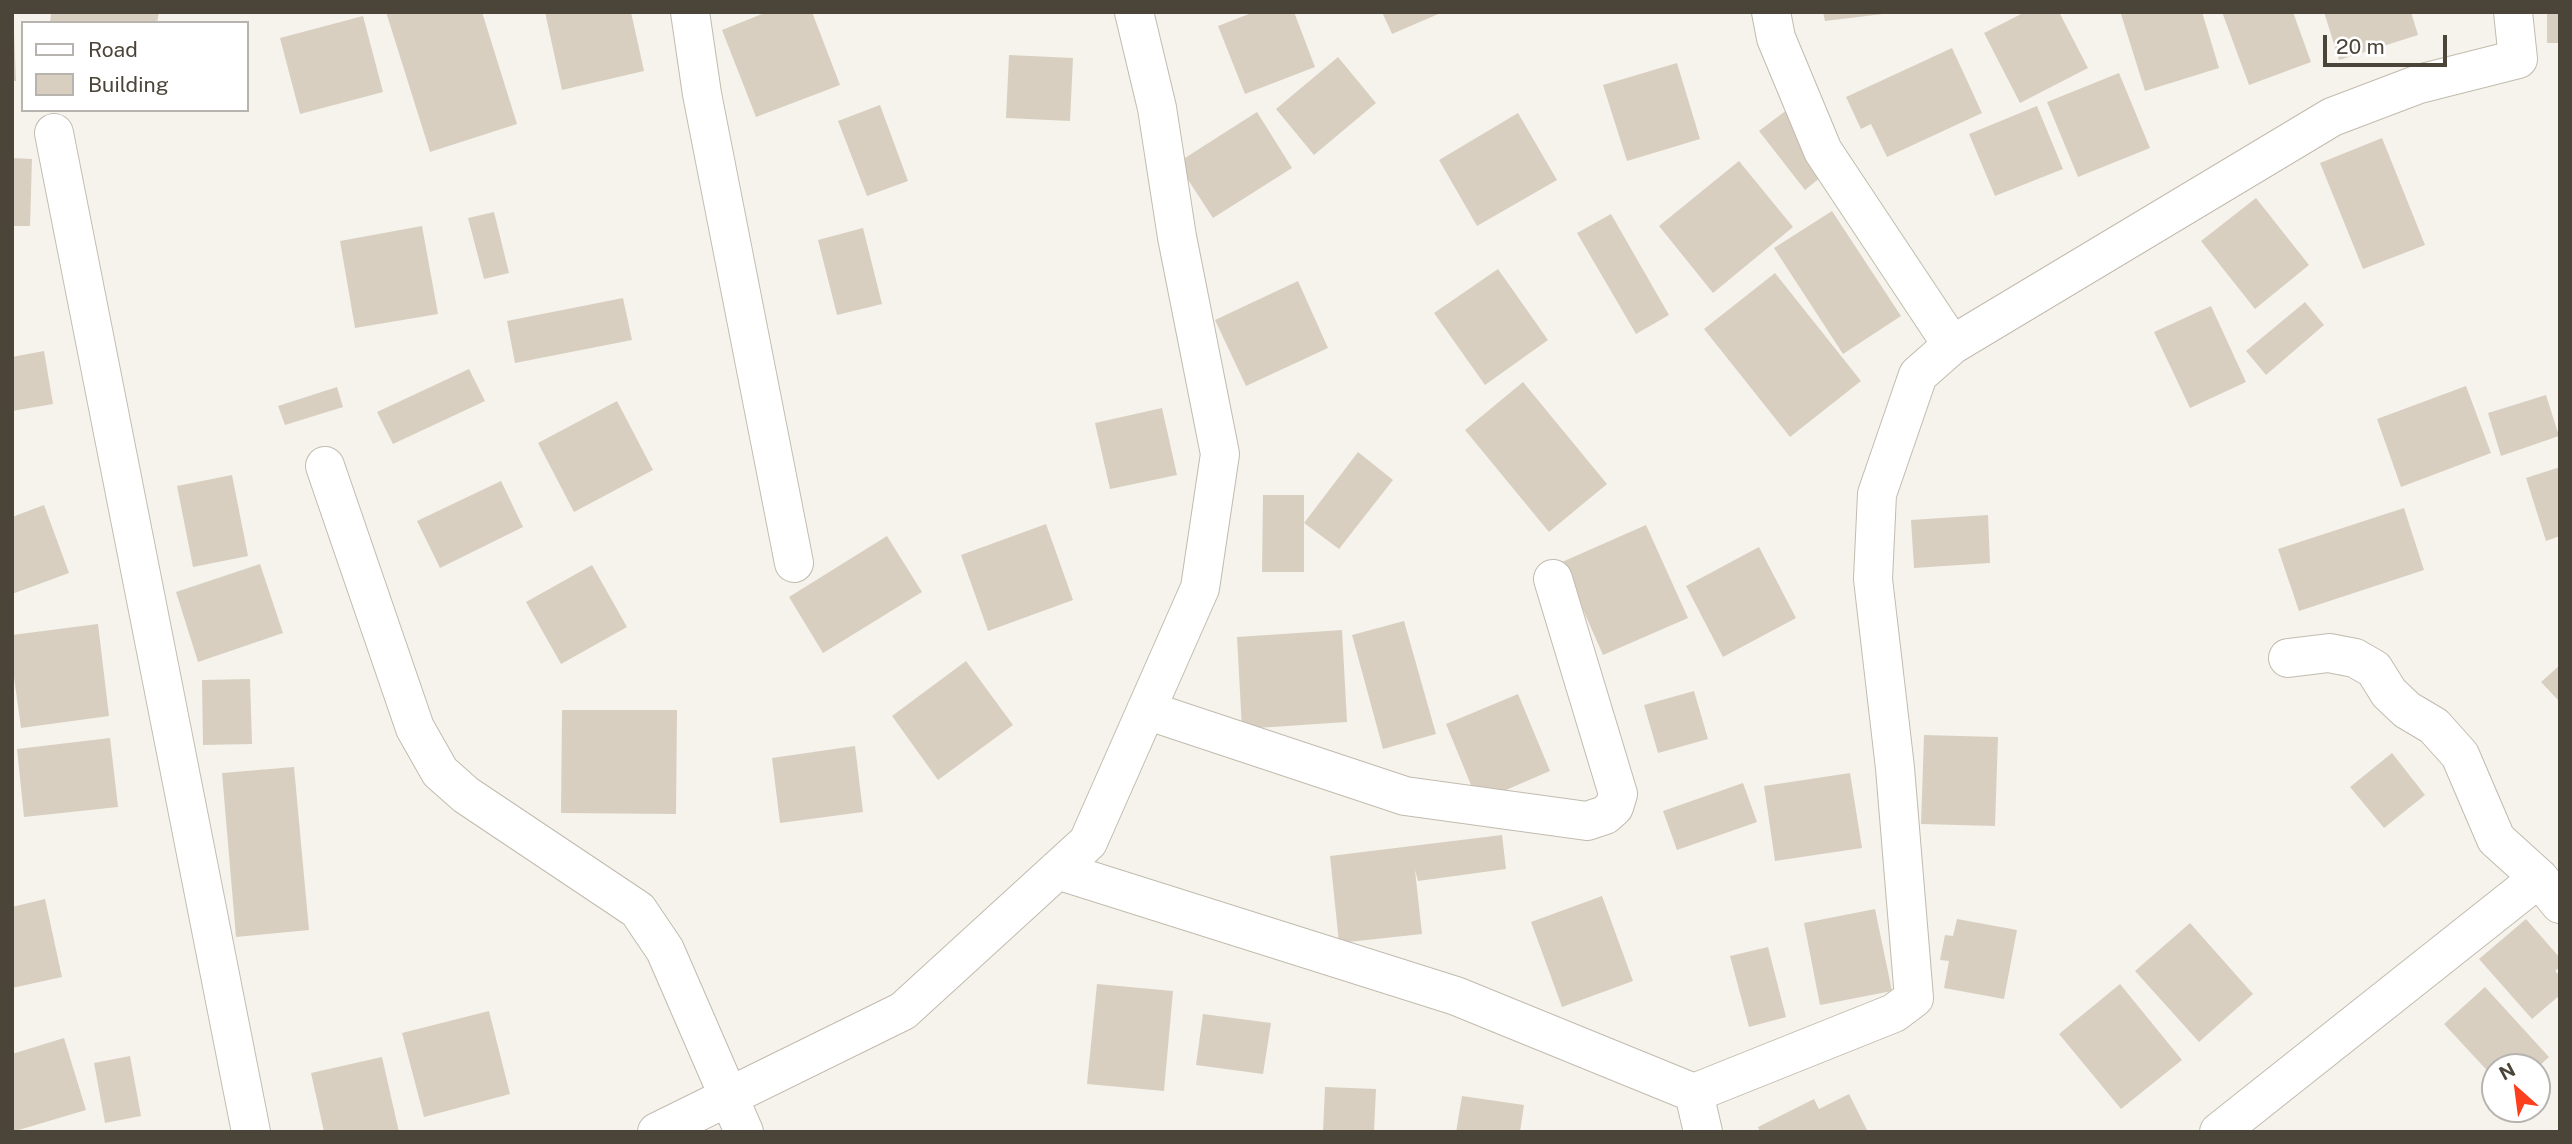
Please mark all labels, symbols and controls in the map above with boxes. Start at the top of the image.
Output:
legend [21,21,248,112]
scale bar [2327,21,2451,65]
text: 20 m [2336,34,2385,59]
text: Road [88,37,138,62]
text: Building [88,72,169,97]
north arrow [2481,1053,2551,1123]
text: N [2495,1058,2519,1084]

